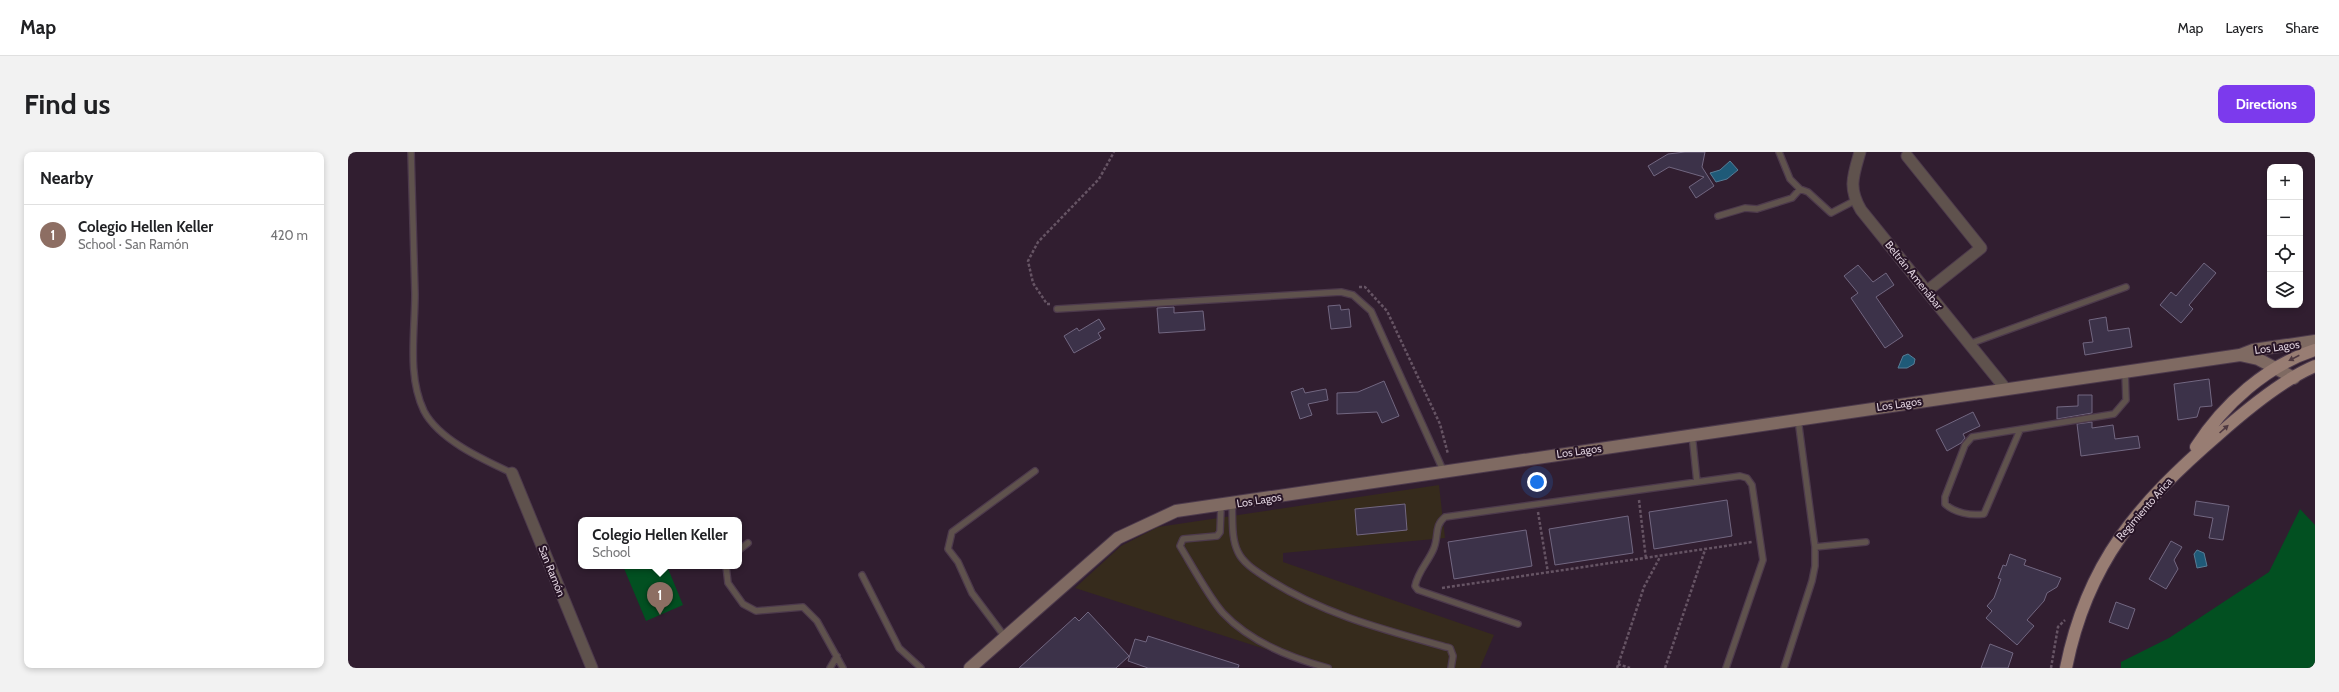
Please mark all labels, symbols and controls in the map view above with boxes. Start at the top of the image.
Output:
text: Map [20,16,56,39]
text: Map [2178,19,2203,37]
text: Layers [2225,19,2263,37]
text: Share [2285,19,2319,37]
button: Directions [2218,85,2315,123]
text: Find us [24,87,110,121]
map controls [2267,164,2303,308]
button: + [2267,164,2303,200]
text: Nearby [40,168,93,188]
button: − [2267,200,2303,236]
text: Colegio Hellen Keller [78,218,213,236]
text: 1 [51,227,55,243]
text: 420 m [270,227,308,243]
text: School · San Ramón [78,236,189,252]
button: locate [2267,236,2303,272]
street label: Beltrán Amenábar [1882,238,1946,312]
button: layers [2267,272,2303,308]
street label: Los Lagos [2254,337,2301,357]
one-way arrow [2289,355,2300,361]
street label: Los Lagos [1876,394,1923,414]
one-way arrow [2219,425,2229,434]
street label: Los Lagos [1556,441,1603,461]
your location [1527,472,1547,492]
street label: Regimiento Arica [2113,474,2176,543]
street label: Los Lagos [1236,489,1283,510]
popup [578,517,742,569]
text: Colegio Hellen Keller [592,526,728,544]
street label: San Ramón [535,543,569,599]
text: School [592,544,630,560]
pin: 1 [647,582,673,615]

